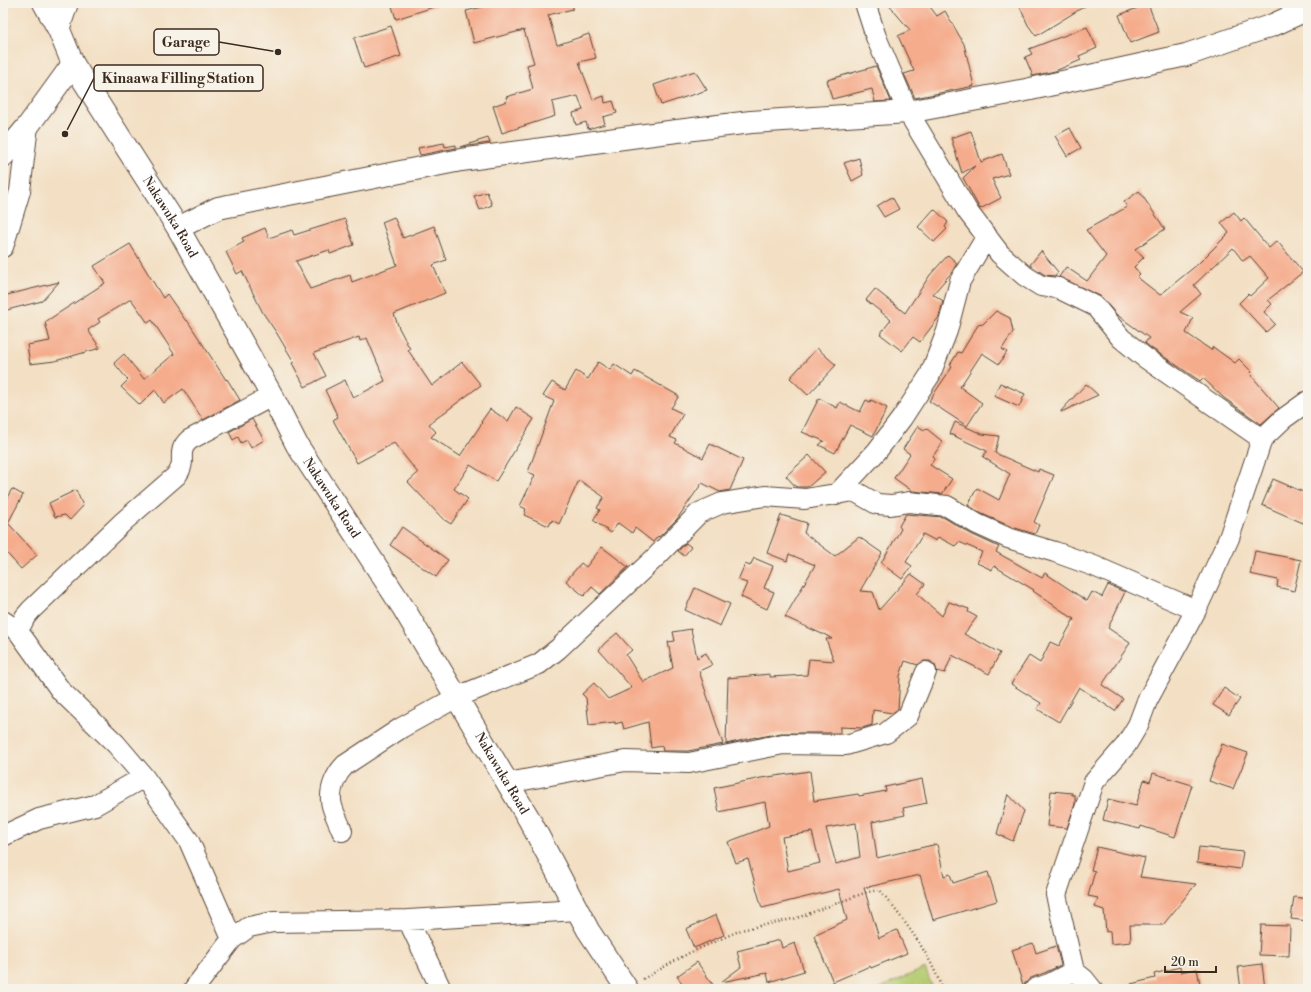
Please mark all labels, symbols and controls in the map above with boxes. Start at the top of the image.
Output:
callout: Garage [154,29,219,55]
text: Garage [162,34,211,52]
callout: Kinaawa Filling Station [94,65,263,91]
text: Kinaawa Filling Station [102,70,255,88]
street label: Nakawuka Road [139,173,201,261]
street label: Nakawuka Road [299,455,364,542]
street label: Nakawuka Road [471,729,533,818]
scale bar [1165,948,1216,974]
text: 20 m [1171,955,1199,970]

